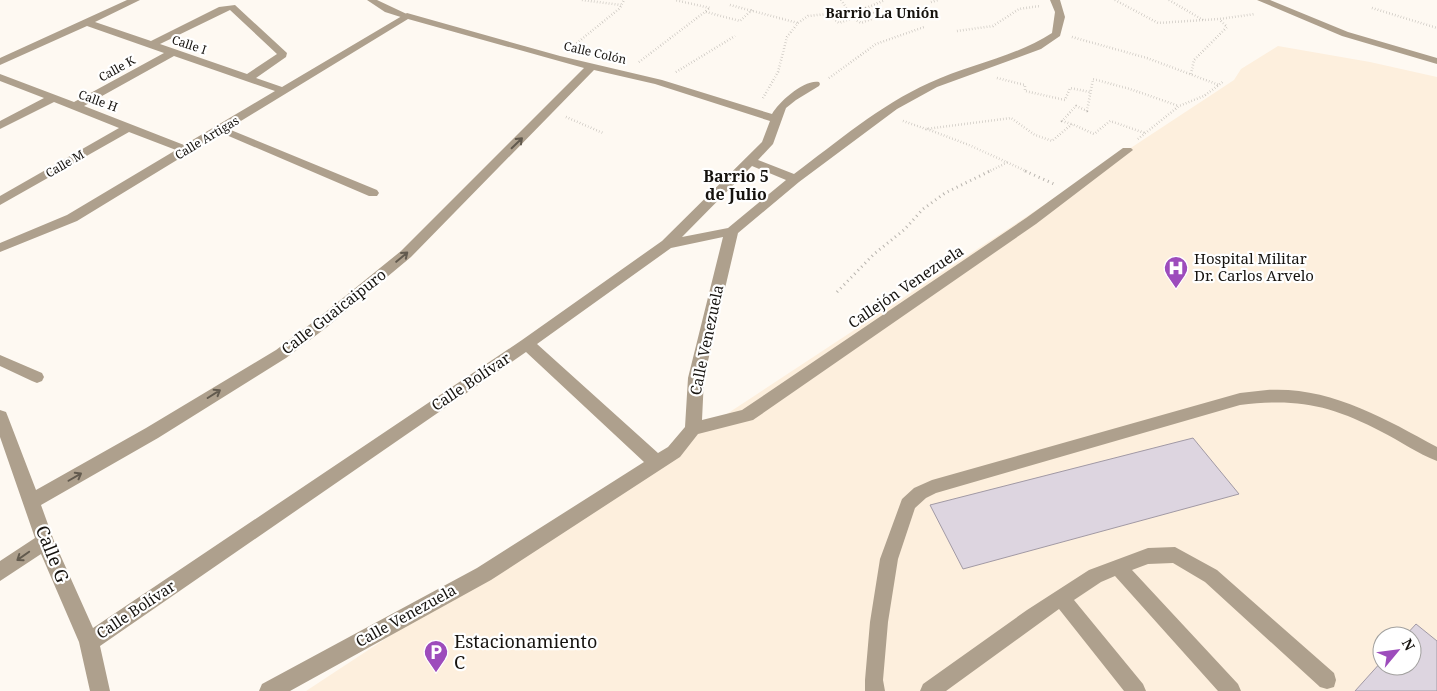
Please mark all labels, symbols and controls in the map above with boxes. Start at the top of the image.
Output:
district label: Barrio La Unión [825,3,939,22]
street label: Calle I [170,31,209,58]
street label: Calle Colón [562,37,628,68]
street label: Calle K [95,51,139,86]
street label: Calle H [76,86,121,116]
street label: Calle Artigas [172,112,242,163]
one-way arrow [510,137,522,149]
street label: Calle M [42,146,87,182]
district label: Barrio 5 de Julio [703,165,769,205]
street label: Callejón Venezuela [844,240,967,332]
place label: Hospital Militar Dr. Carlos Arvelo [1194,248,1314,285]
one-way arrow [395,252,408,263]
hospital icon: Hospital Militar Dr. Carlos Arvelo [1163,255,1189,289]
street label: Calle Guaicaipuro [277,264,390,358]
street label: Calle Venezuela [685,283,727,397]
street label: Calle Bolívar [427,347,514,415]
one-way arrow [207,389,221,399]
one-way arrow [67,472,82,482]
street label: Calle G [31,522,75,586]
one-way arrow [16,551,30,561]
street label: Calle Bolívar [92,575,179,643]
street label: Calle Venezuela [352,579,459,651]
north arrow [1372,626,1422,676]
place label: Estacionamiento C [454,629,597,674]
text: N [1398,635,1420,654]
parking icon: Estacionamiento C [423,639,449,673]

